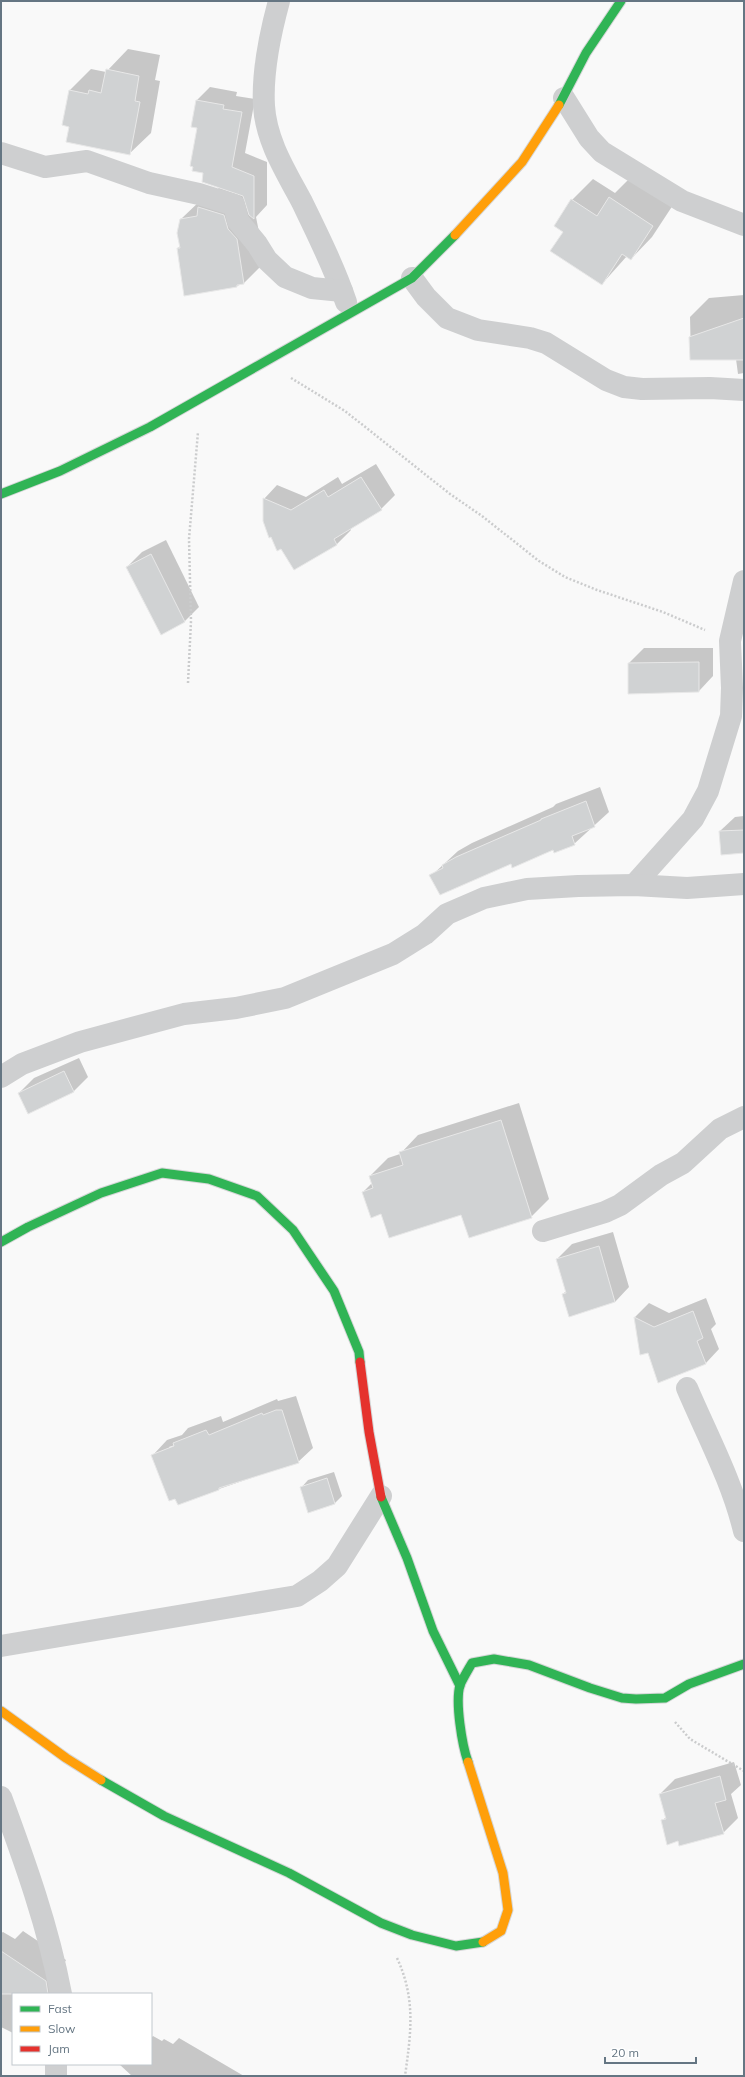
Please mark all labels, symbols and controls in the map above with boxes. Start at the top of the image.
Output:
legend [12,1993,152,2065]
text: Fast [48,2001,72,2016]
text: Slow [48,2021,76,2036]
scale bar [605,2039,696,2065]
text: Jam [48,2041,70,2056]
text: 20 m [611,2045,639,2060]

